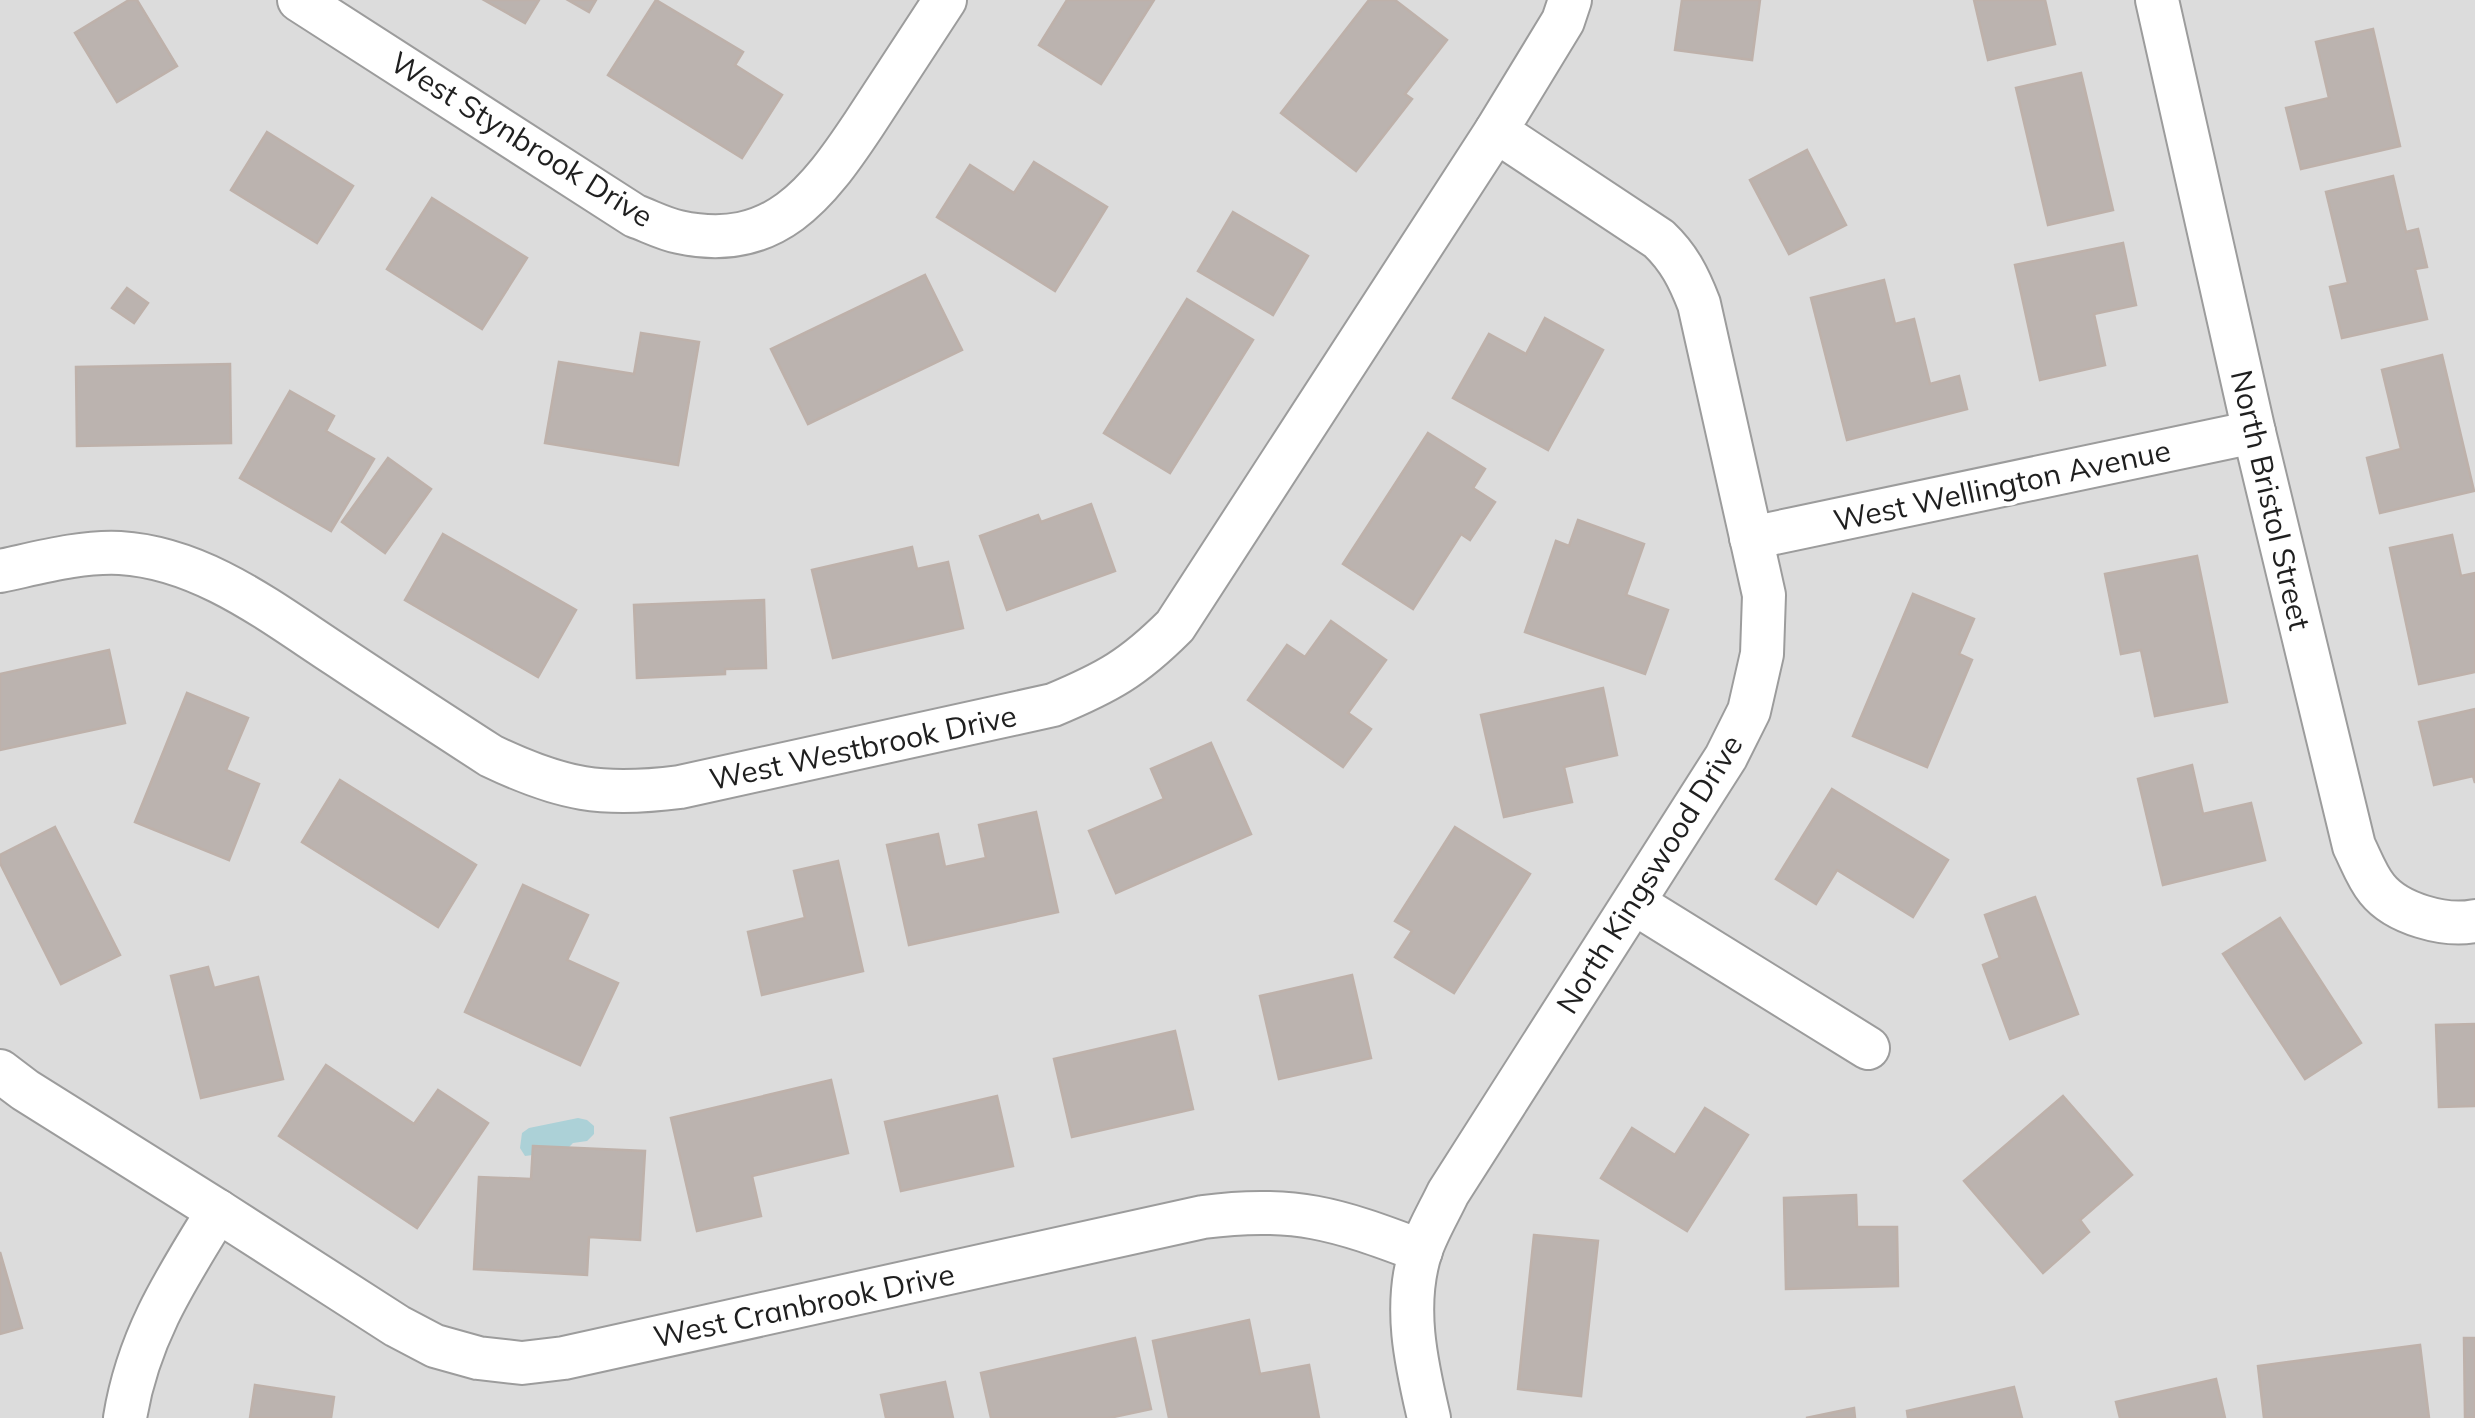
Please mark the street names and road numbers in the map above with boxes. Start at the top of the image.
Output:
street label: West Stynbrook Drive [384,43,660,235]
street label: North Bristol Street [2223,366,2319,634]
street label: West Wellington Avenue [1830,431,2174,539]
street label: West Westbrook Drive [706,696,1020,798]
street label: North Kingswood Drive [1548,727,1750,1021]
street label: West Cranbrook Drive [650,1255,958,1355]

